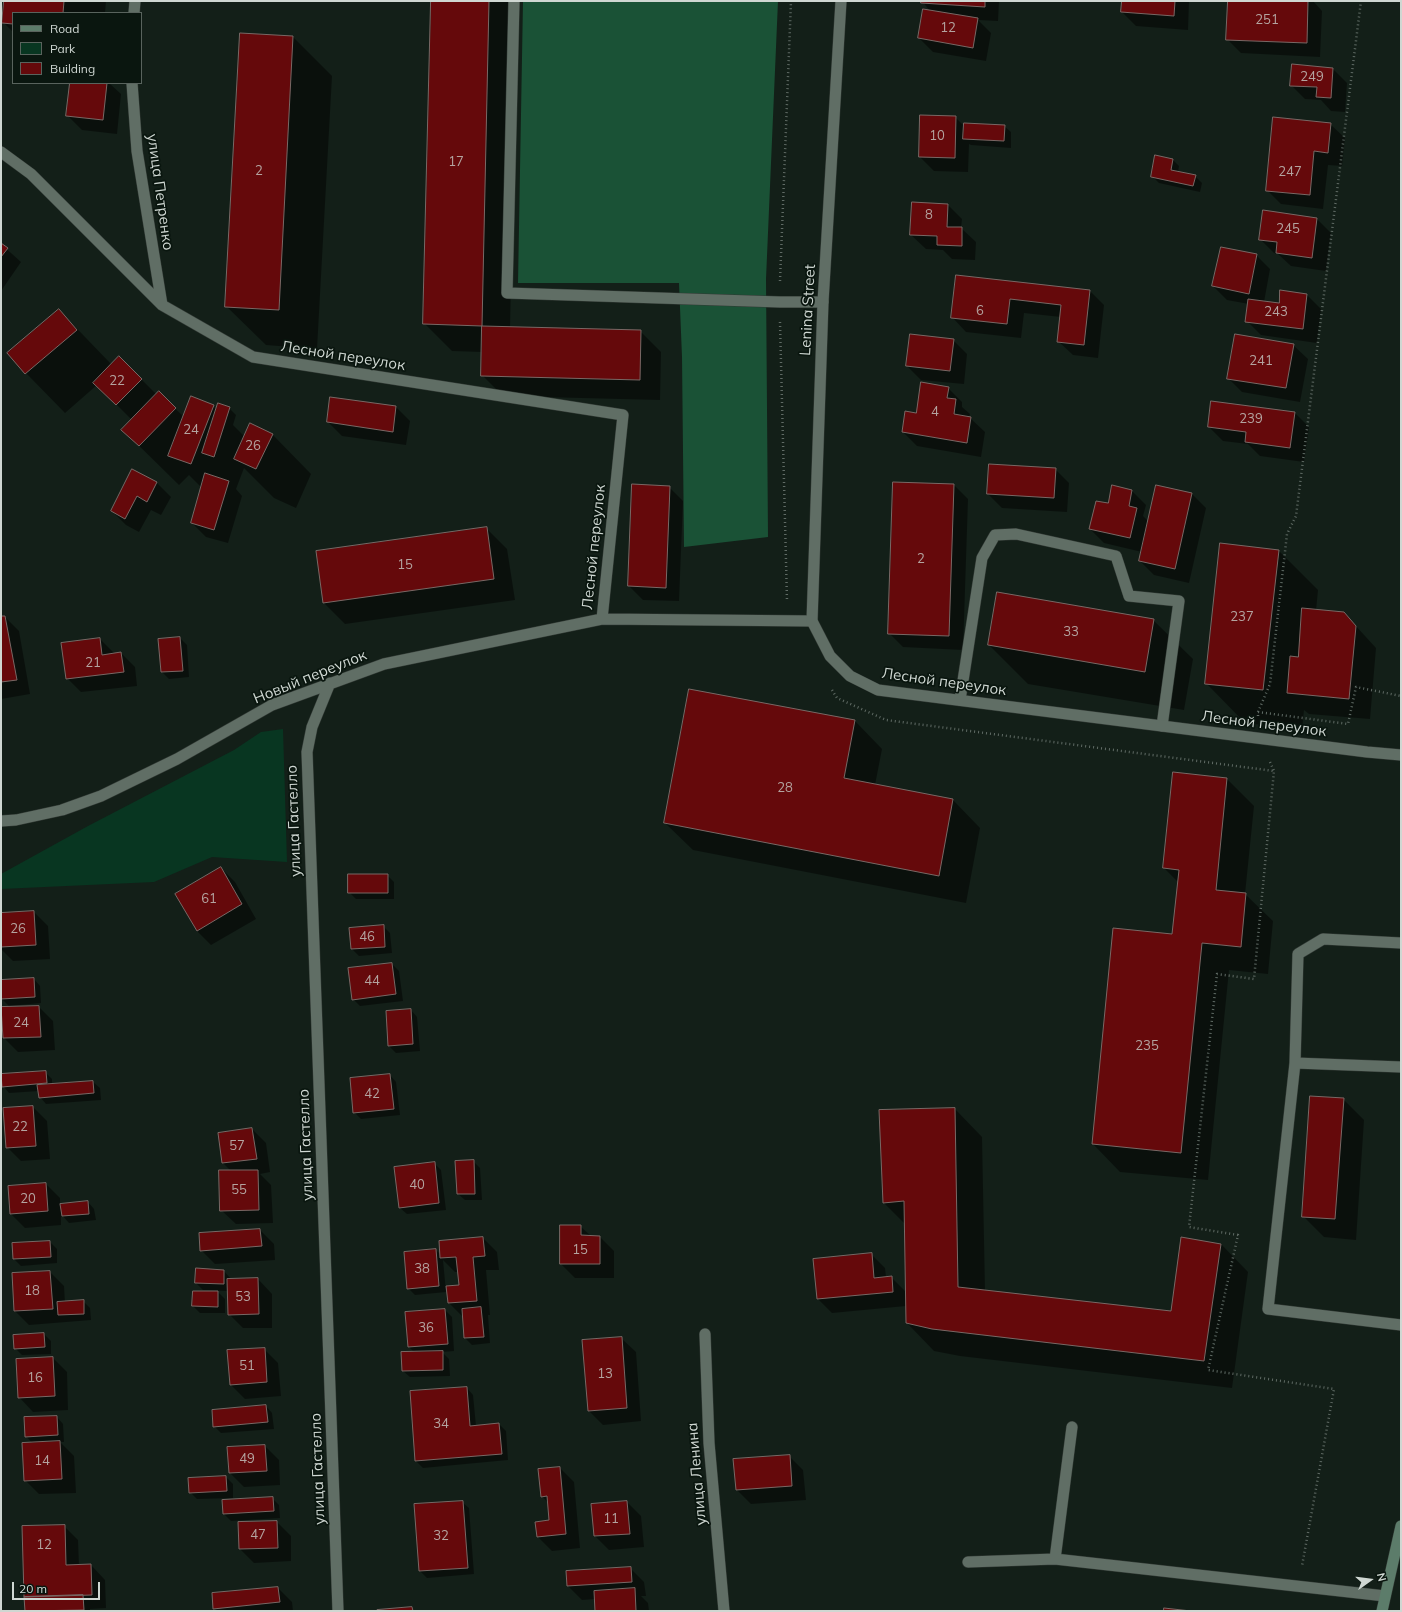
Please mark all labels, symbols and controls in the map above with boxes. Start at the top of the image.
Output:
legend [12,12,142,84]
house number: 251 [1255,12,1279,28]
house number: 12 [940,20,956,36]
text: Road [50,21,79,36]
text: Park [50,41,75,56]
text: Building [50,61,95,76]
house number: 249 [1300,69,1324,85]
house number: 10 [929,128,945,144]
street label: улица Петренко [143,133,177,251]
house number: 17 [448,154,464,170]
house number: 2 [255,163,263,179]
house number: 247 [1278,164,1302,180]
house number: 8 [925,207,933,223]
house number: 245 [1276,221,1300,237]
street label: Lenina Street [797,264,819,356]
house number: 6 [976,303,984,319]
house number: 243 [1264,304,1288,320]
street label: Лесной переулок [280,337,406,375]
house number: 241 [1249,353,1273,369]
house number: 22 [109,373,125,389]
house number: 4 [931,404,939,420]
house number: 239 [1239,411,1263,427]
house number: 24 [183,422,199,438]
house number: 26 [245,438,261,454]
street label: Лесной переулок [578,484,610,610]
house number: 2 [917,551,925,567]
house number: 15 [397,557,413,573]
house number: 237 [1230,609,1254,625]
house number: 33 [1063,624,1079,640]
street label: Новый переулок [251,646,369,708]
house number: 21 [85,655,101,671]
street label: Лесной переулок [881,664,1007,700]
street label: Лесной переулок [1201,707,1327,741]
street label: улица Гастелло [283,765,305,877]
house number: 28 [777,780,793,796]
house number: 61 [201,891,217,907]
house number: 26 [10,921,26,937]
house number: 46 [359,929,375,945]
house number: 44 [364,973,380,989]
house number: 24 [13,1015,29,1031]
house number: 235 [1135,1038,1159,1054]
house number: 42 [364,1086,380,1102]
street label: улица Гастелло [295,1089,317,1201]
house number: 22 [12,1119,28,1135]
house number: 57 [229,1138,245,1154]
house number: 40 [409,1177,425,1193]
house number: 55 [231,1182,247,1198]
house number: 20 [20,1191,36,1207]
house number: 15 [572,1242,588,1258]
house number: 38 [414,1261,430,1277]
house number: 18 [24,1283,40,1299]
house number: 53 [235,1289,251,1305]
house number: 36 [418,1320,434,1336]
house number: 51 [239,1358,255,1374]
house number: 13 [597,1366,613,1382]
house number: 16 [27,1370,43,1386]
street label: улица Гастелло [307,1413,329,1525]
house number: 34 [433,1416,449,1432]
street label: улица Ленина [684,1422,710,1526]
house number: 49 [239,1451,255,1467]
house number: 14 [34,1453,50,1469]
house number: 11 [603,1511,619,1527]
house number: 47 [250,1527,266,1543]
house number: 32 [433,1528,449,1544]
house number: 12 [36,1537,52,1553]
north arrow [1350,1560,1390,1600]
text: N [1374,1571,1389,1583]
scale bar [14,1574,102,1600]
text: 20 m [19,1581,47,1596]

